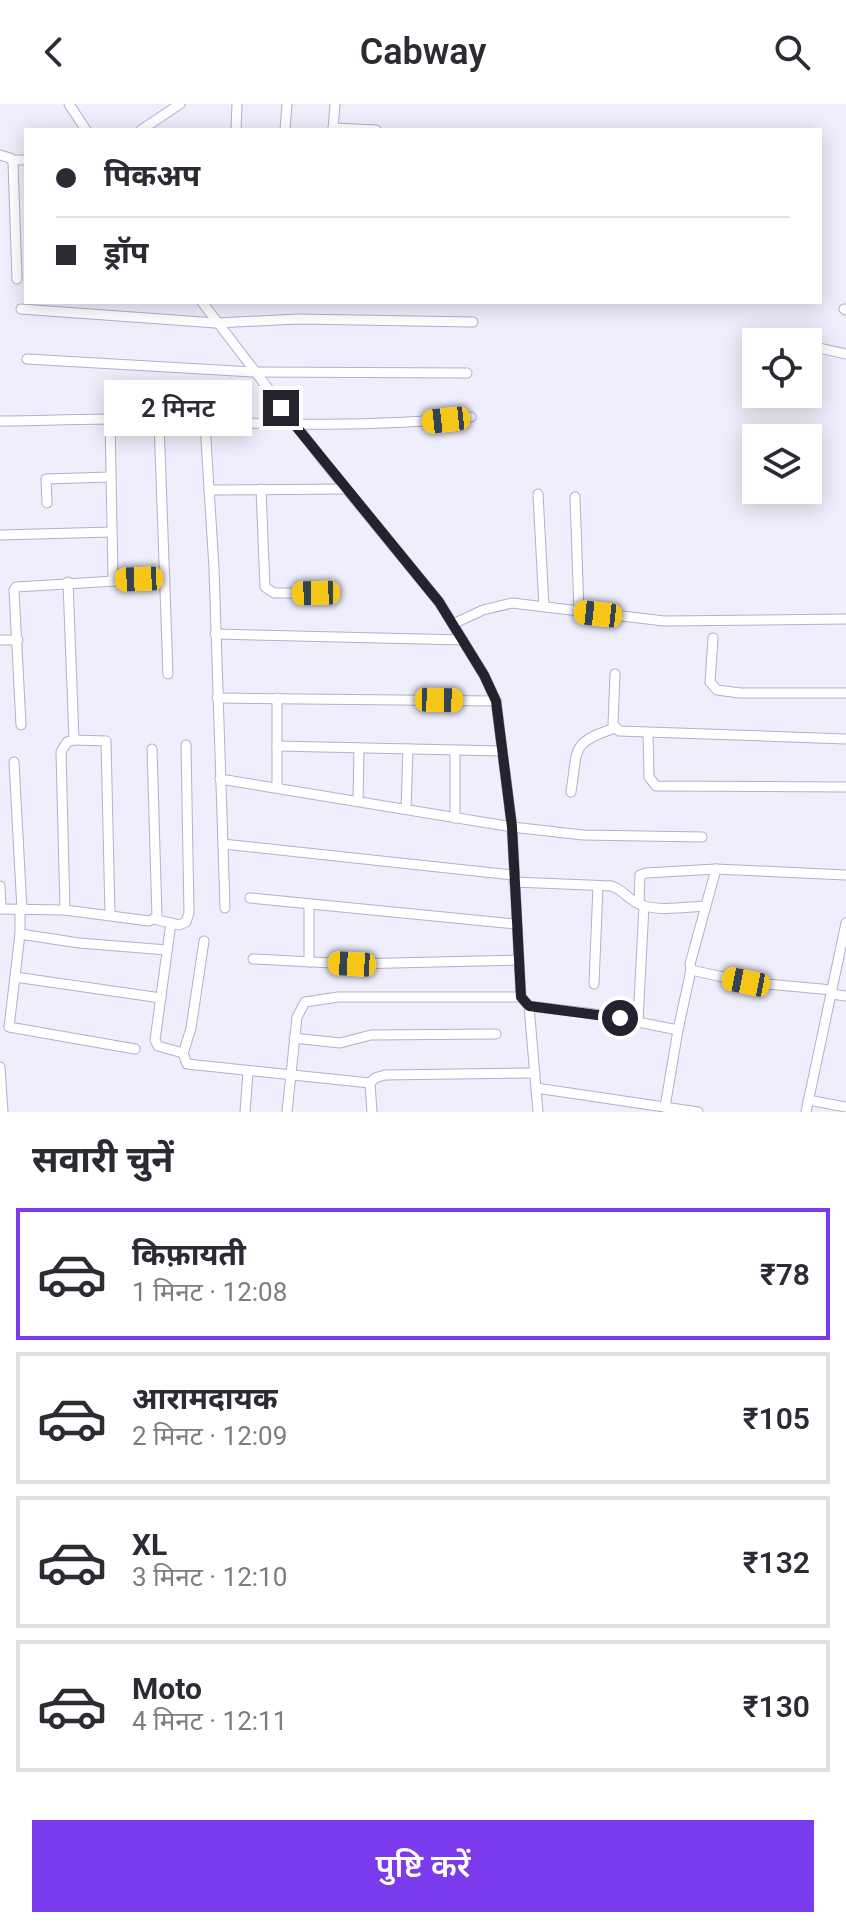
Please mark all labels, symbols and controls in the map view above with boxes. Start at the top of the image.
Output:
icon: back [32,30,76,74]
icon: search [770,30,814,74]
text: Cabway [360,31,486,73]
text: पिकअप [104,158,200,193]
text: ड्रॉप [104,235,148,270]
map controls [742,328,822,504]
button: locate [742,328,822,408]
callout: 2 मिनट [105,380,253,436]
route end [263,390,299,426]
text: 2 मिनट [141,393,215,423]
car [421,406,471,434]
button: layers [742,424,822,504]
car [115,566,163,592]
car [292,581,340,605]
car [573,600,623,628]
car [415,688,463,712]
car [327,951,377,977]
car [720,966,772,998]
route start [602,1000,638,1036]
text: सवारी चुनें [32,1139,173,1181]
text: किफ़ायती [132,1237,246,1272]
icon: car [36,1238,108,1310]
text: ₹78 [760,1257,810,1292]
text: 1 मिनट · 12:08 [132,1277,287,1307]
text: आरामदायक [132,1381,278,1416]
icon: car [36,1382,108,1454]
text: ₹105 [743,1401,810,1436]
text: 2 मिनट · 12:09 [132,1421,287,1451]
icon: car [36,1526,108,1598]
text: XL [132,1527,167,1562]
text: ₹132 [743,1545,810,1580]
text: 3 मिनट · 12:10 [132,1562,287,1592]
icon: car [36,1670,108,1742]
text: Moto [132,1671,202,1706]
text: ₹130 [743,1689,810,1724]
text: 4 मिनट · 12:11 [132,1706,287,1736]
button: पुष्टि करें [32,1820,814,1912]

